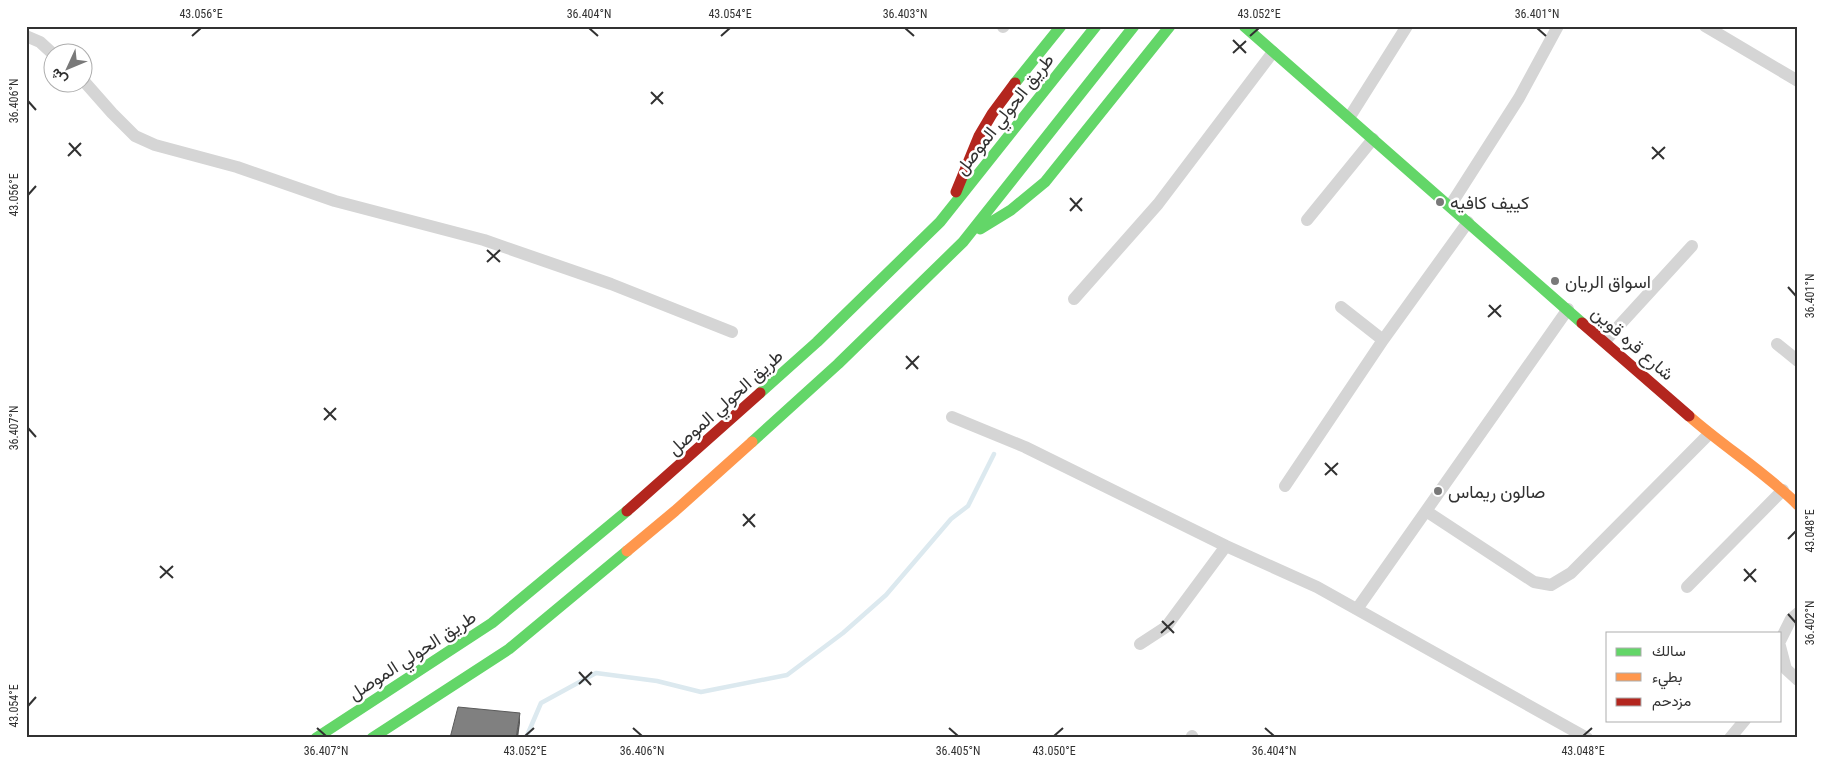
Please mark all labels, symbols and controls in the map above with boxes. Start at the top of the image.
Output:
text: 43.056°E [179,7,223,21]
text: 36.404°N [567,7,611,21]
text: 43.054°E [708,7,752,21]
text: 36.403°N [883,7,927,21]
text: 43.052°E [1237,7,1281,21]
text: 36.401°N [1515,7,1559,21]
north arrow [42,42,92,92]
street label: طريق الحولي الموصل [950,49,1062,182]
text: ش [47,65,71,89]
text: 36.406°N [7,79,21,123]
text: 43.056°E [7,173,21,217]
place label: كييف كافيه [1450,192,1529,213]
marker: كييف كافيه [1434,196,1446,208]
place label: اسواق الريان [1565,271,1651,293]
text: 36.401°N [1803,274,1817,318]
marker: اسواق الريان [1549,275,1561,287]
street label: شارع قره قوين [1586,302,1678,386]
street label: طريق الحولي الموصل [663,345,790,463]
text: 36.407°N [7,406,21,450]
place label: صالون ريماس [1448,481,1545,503]
marker: صالون ريماس [1432,485,1444,497]
text: 43.048°E [1803,509,1817,553]
text: 36.402°N [1803,601,1817,645]
street label: طريق الحولي الموصل [344,606,482,708]
legend [1606,632,1782,722]
text: سالك [1652,642,1686,660]
text: بطيء [1652,668,1682,690]
text: 43.054°E [7,684,21,728]
text: مزدحم [1652,692,1691,711]
text: 36.407°N [304,744,348,758]
text: 43.052°E [503,744,547,758]
text: 36.406°N [620,744,664,758]
text: 36.405°N [936,744,980,758]
text: 43.050°E [1032,744,1076,758]
text: 36.404°N [1252,744,1296,758]
text: 43.048°E [1561,744,1605,758]

